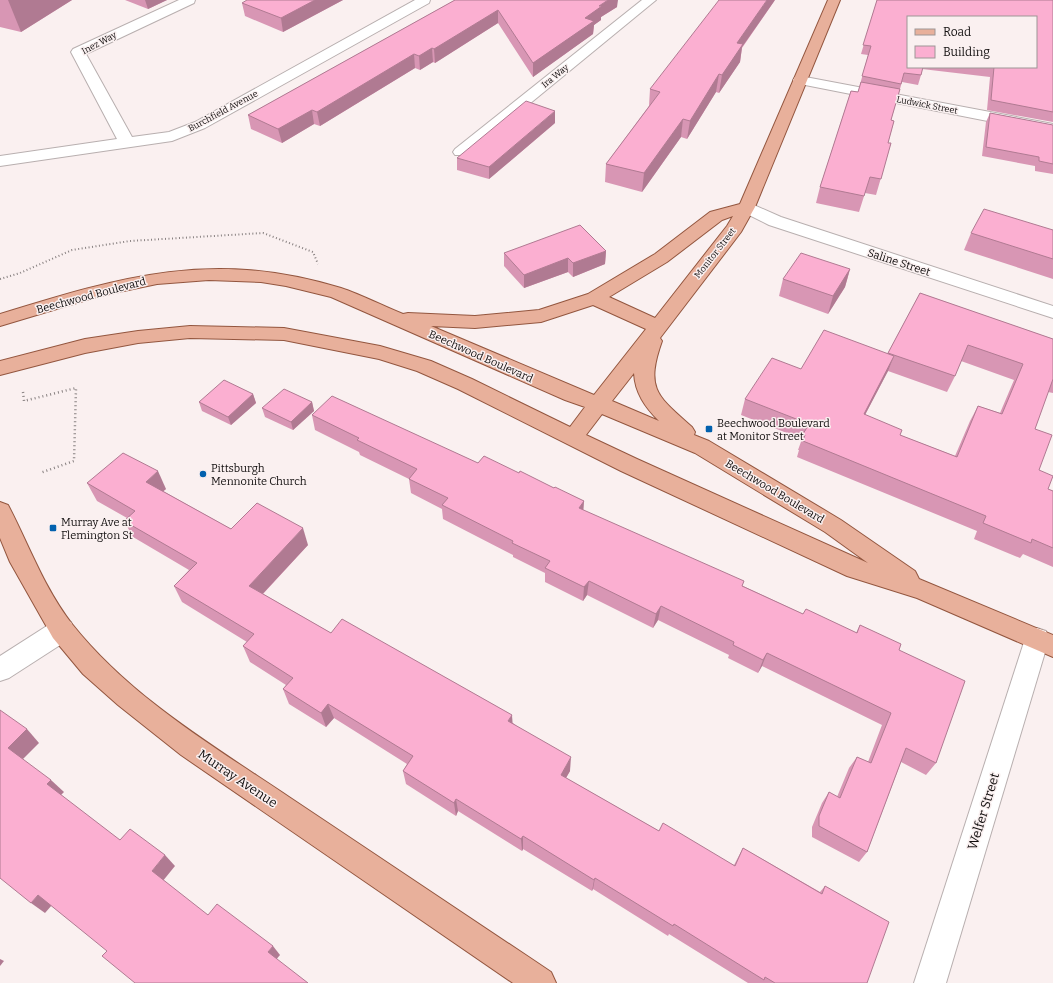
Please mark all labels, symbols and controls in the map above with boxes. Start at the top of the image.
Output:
legend [907,16,1037,68]
text: Road [943,25,971,39]
street label: Inez Way [80,30,118,56]
text: Building [943,45,990,59]
street label: Ira Way [540,62,571,90]
street label: Burchfield Avenue [187,88,260,134]
street label: Ludwick Street [896,94,959,116]
street label: Monitor Street [692,225,738,280]
street label: Saline Street [866,246,932,279]
street label: Beechwood Boulevard [35,274,148,316]
street label: Beechwood Boulevard [427,328,535,386]
place label: Beechwood Boulevard at Monitor Street [717,417,830,443]
marker: Beechwood Boulevard at Monitor Street [704,424,714,434]
street label: Beechwood Boulevard [723,457,827,526]
place label: Pittsburgh Mennonite Church [211,462,307,488]
marker: Pittsburgh Mennonite Church [198,469,208,479]
place label: Murray Ave at Flemington St [61,516,133,542]
marker: Murray Ave at Flemington St [48,523,58,533]
street label: Murray Avenue [195,746,280,810]
street label: Welfer Street [965,771,1002,851]

